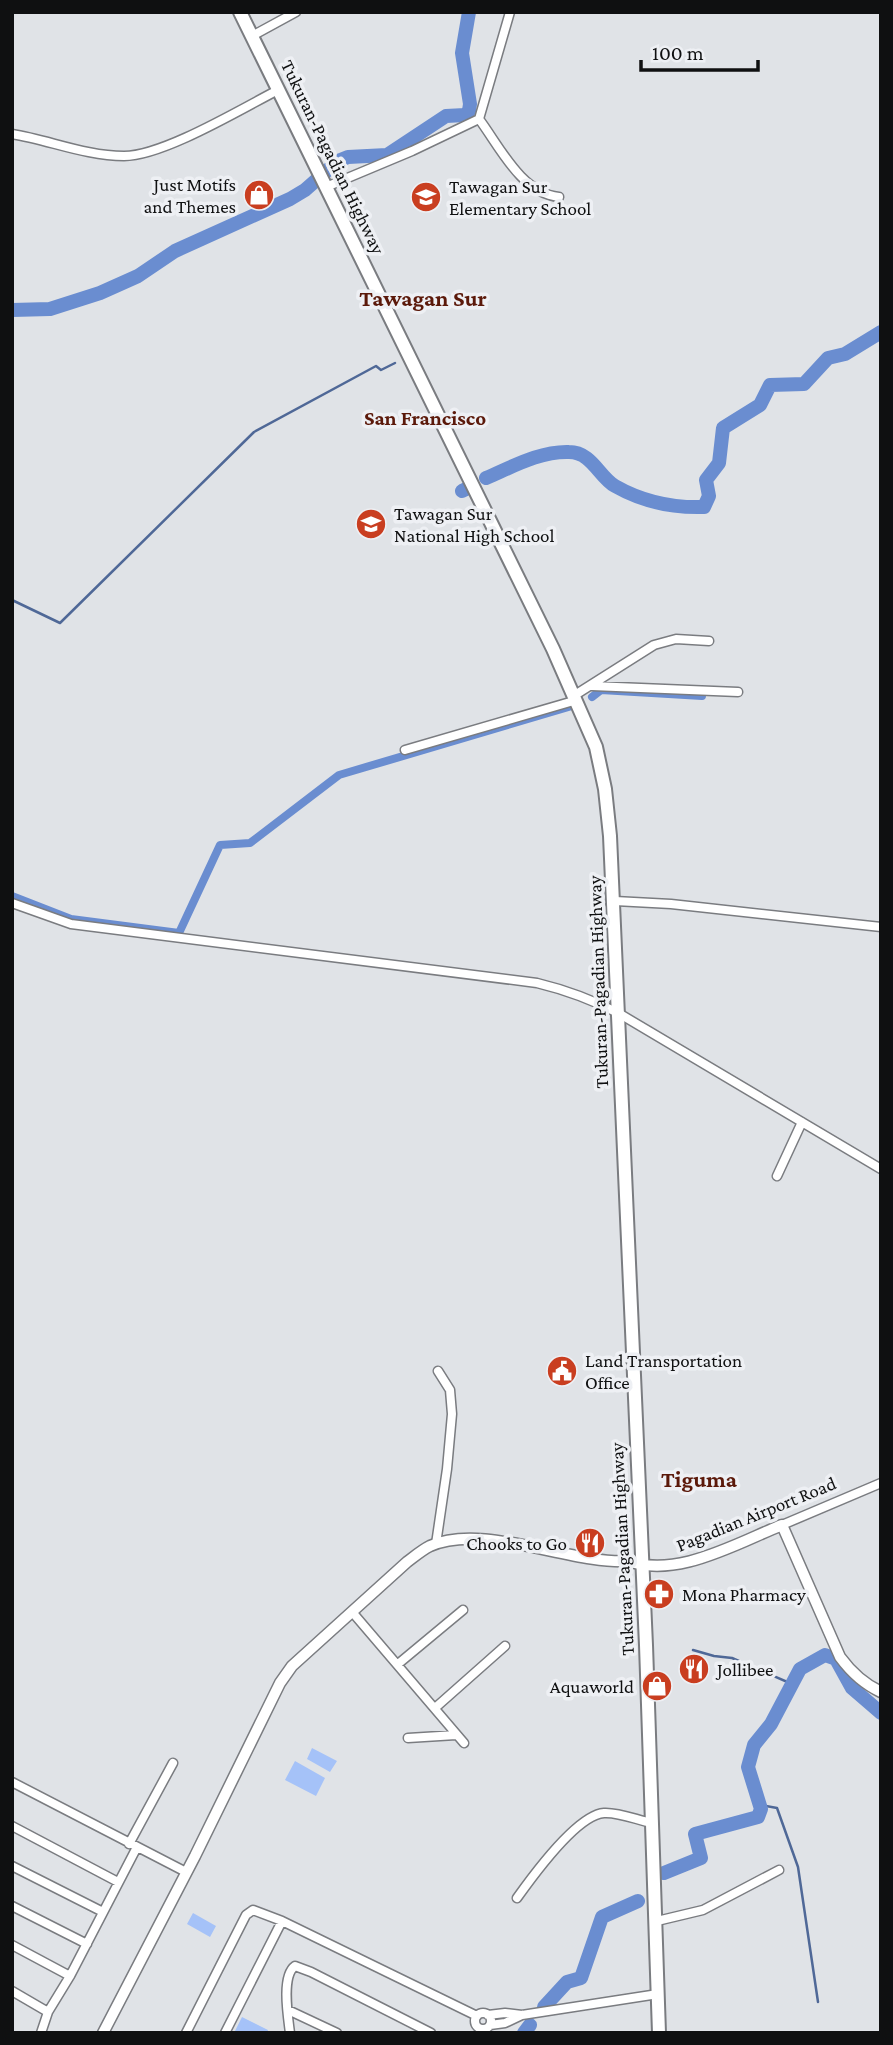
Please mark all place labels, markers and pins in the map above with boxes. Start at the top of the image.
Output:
place label: Just Motifs and Themes [143,174,236,217]
place label: Tawagan Sur Elementary School [449,176,591,219]
shop icon: Just Motifs and Themes [242,178,276,212]
school or university icon: Tawagan Sur Elementary School [409,180,443,214]
place label: Tawagan Sur National High School [394,503,555,546]
school or university icon: Tawagan Sur National High School [354,507,388,541]
place label: Land Transportation Office [585,1350,742,1393]
public building icon: Land Transportation Office [545,1354,579,1388]
restaurant icon: Chooks to Go [573,1526,607,1560]
place label: Chooks to Go [466,1533,567,1554]
pharmacy icon: Mona Pharmacy [642,1577,676,1611]
place label: Mona Pharmacy [682,1584,806,1605]
restaurant icon: Jollibee [677,1652,711,1686]
place label: Jollibee [715,1659,773,1680]
shop icon: Aquaworld [640,1669,674,1703]
place label: Aquaworld [550,1676,634,1697]

